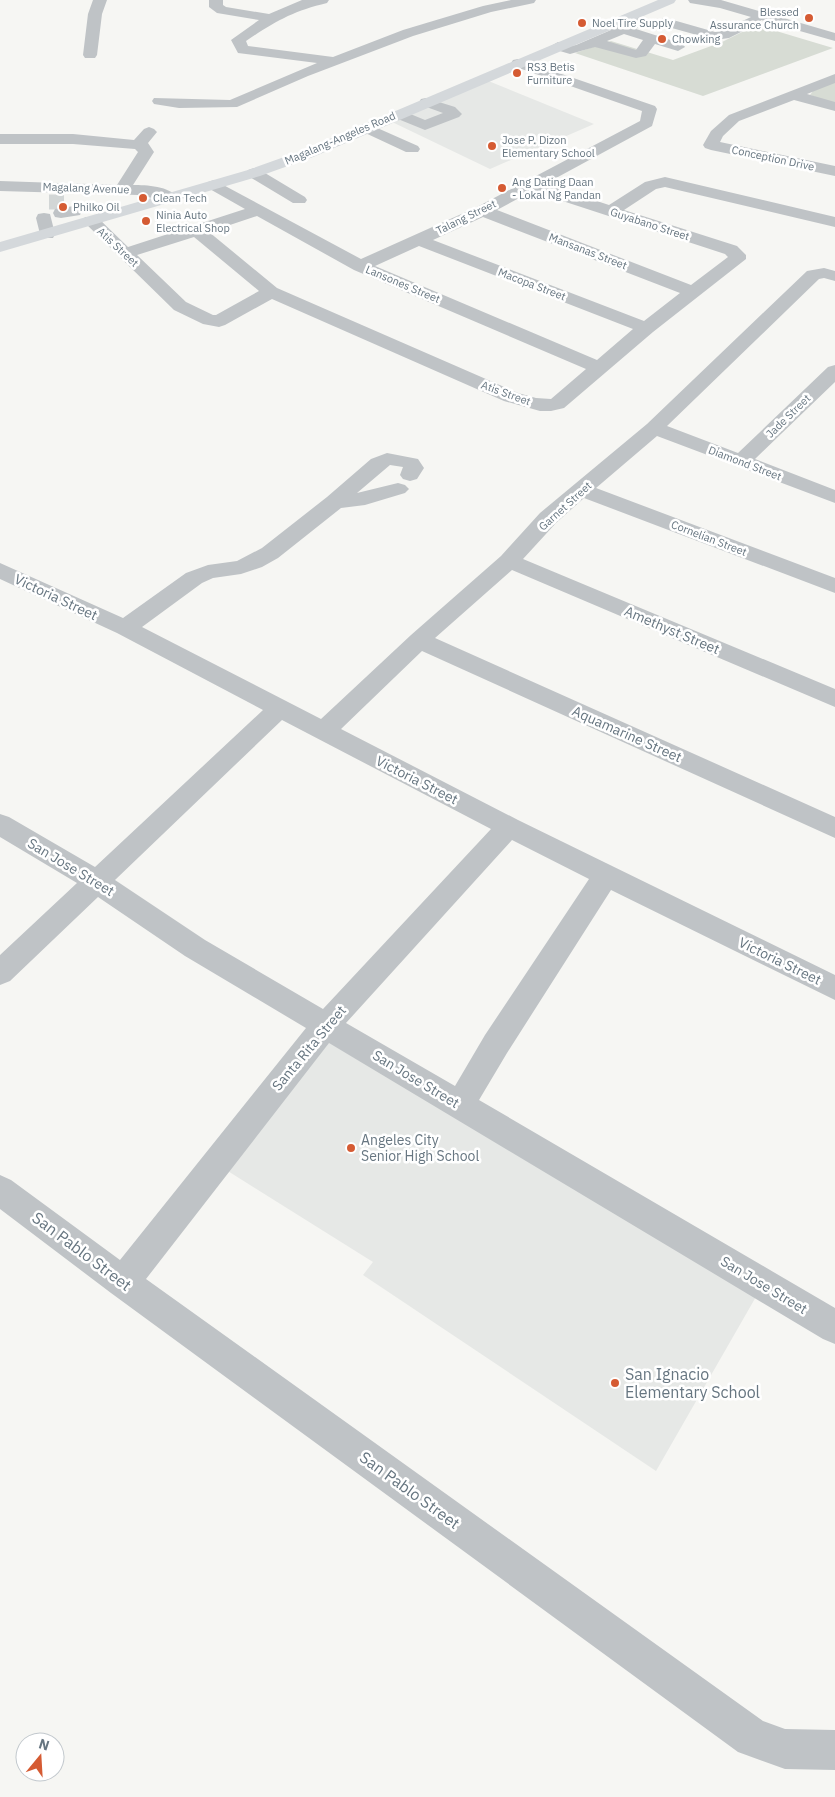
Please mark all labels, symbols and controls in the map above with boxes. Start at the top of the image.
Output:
place label: Blessed Assurance Church [710,5,799,32]
marker: Blessed Assurance Church [803,12,815,24]
place label: Noel Tire Supply [592,16,674,30]
marker: Noel Tire Supply [576,17,588,29]
place label: Chowking [672,32,720,46]
marker: Chowking [656,33,668,45]
place label: RS3 Betis Furniture [527,60,575,87]
marker: RS3 Betis Furniture [511,67,523,79]
street label: Magalang-Angeles Road [283,108,397,168]
place label: Jose P. Dizon Elementary School [502,133,595,160]
marker: Jose P. Dizon Elementary School [486,140,498,152]
street label: Conception Drive [730,142,816,174]
place label: Ang Dating Daan - Lokal Ng Pandan [512,175,601,202]
street label: Magalang Avenue [42,179,130,197]
marker: Ang Dating Daan - Lokal Ng Pandan [496,182,508,194]
place label: Clean Tech [153,191,207,205]
marker: Clean Tech [137,192,149,204]
street label: Talang Street [434,196,498,238]
place label: Philko Oil [73,200,120,214]
marker: Philko Oil [57,201,69,213]
street label: Guyabano Street [609,205,692,243]
place label: Ninia Auto Electrical Shop [156,208,230,235]
marker: Ninia Auto Electrical Shop [140,215,152,227]
street label: Atis Street [94,224,142,270]
street label: Mansanas Street [547,230,629,272]
street label: Lansones Street [364,262,442,306]
street label: Macopa Street [496,265,568,303]
street label: Atis Street [479,378,533,408]
street label: Jade Street [763,391,813,441]
street label: Diamond Street [706,443,784,483]
street label: Garnet Street [536,478,594,533]
street label: Cornelian Street [669,517,749,559]
street label: Victoria Street [12,570,100,624]
street label: Amethyst Street [622,602,722,658]
street label: Aquamarine Street [569,702,685,766]
street label: Victoria Street [373,752,461,808]
street label: San Jose Street [24,834,118,900]
street label: Victoria Street [736,933,824,989]
street label: Santa Rita Street [268,1002,350,1094]
street label: San Jose Street [369,1046,463,1112]
place label: Angeles City Senior High School [361,1131,479,1165]
marker: Angeles City Senior High School [345,1142,357,1154]
street label: San Pablo Street [28,1207,136,1295]
street label: San Jose Street [717,1252,811,1318]
place label: San Ignacio Elementary School [625,1364,760,1402]
marker: San Ignacio Elementary School [609,1377,621,1389]
street label: San Pablo Street [356,1447,464,1533]
north arrow [15,1732,65,1782]
text: N [36,1735,52,1755]

